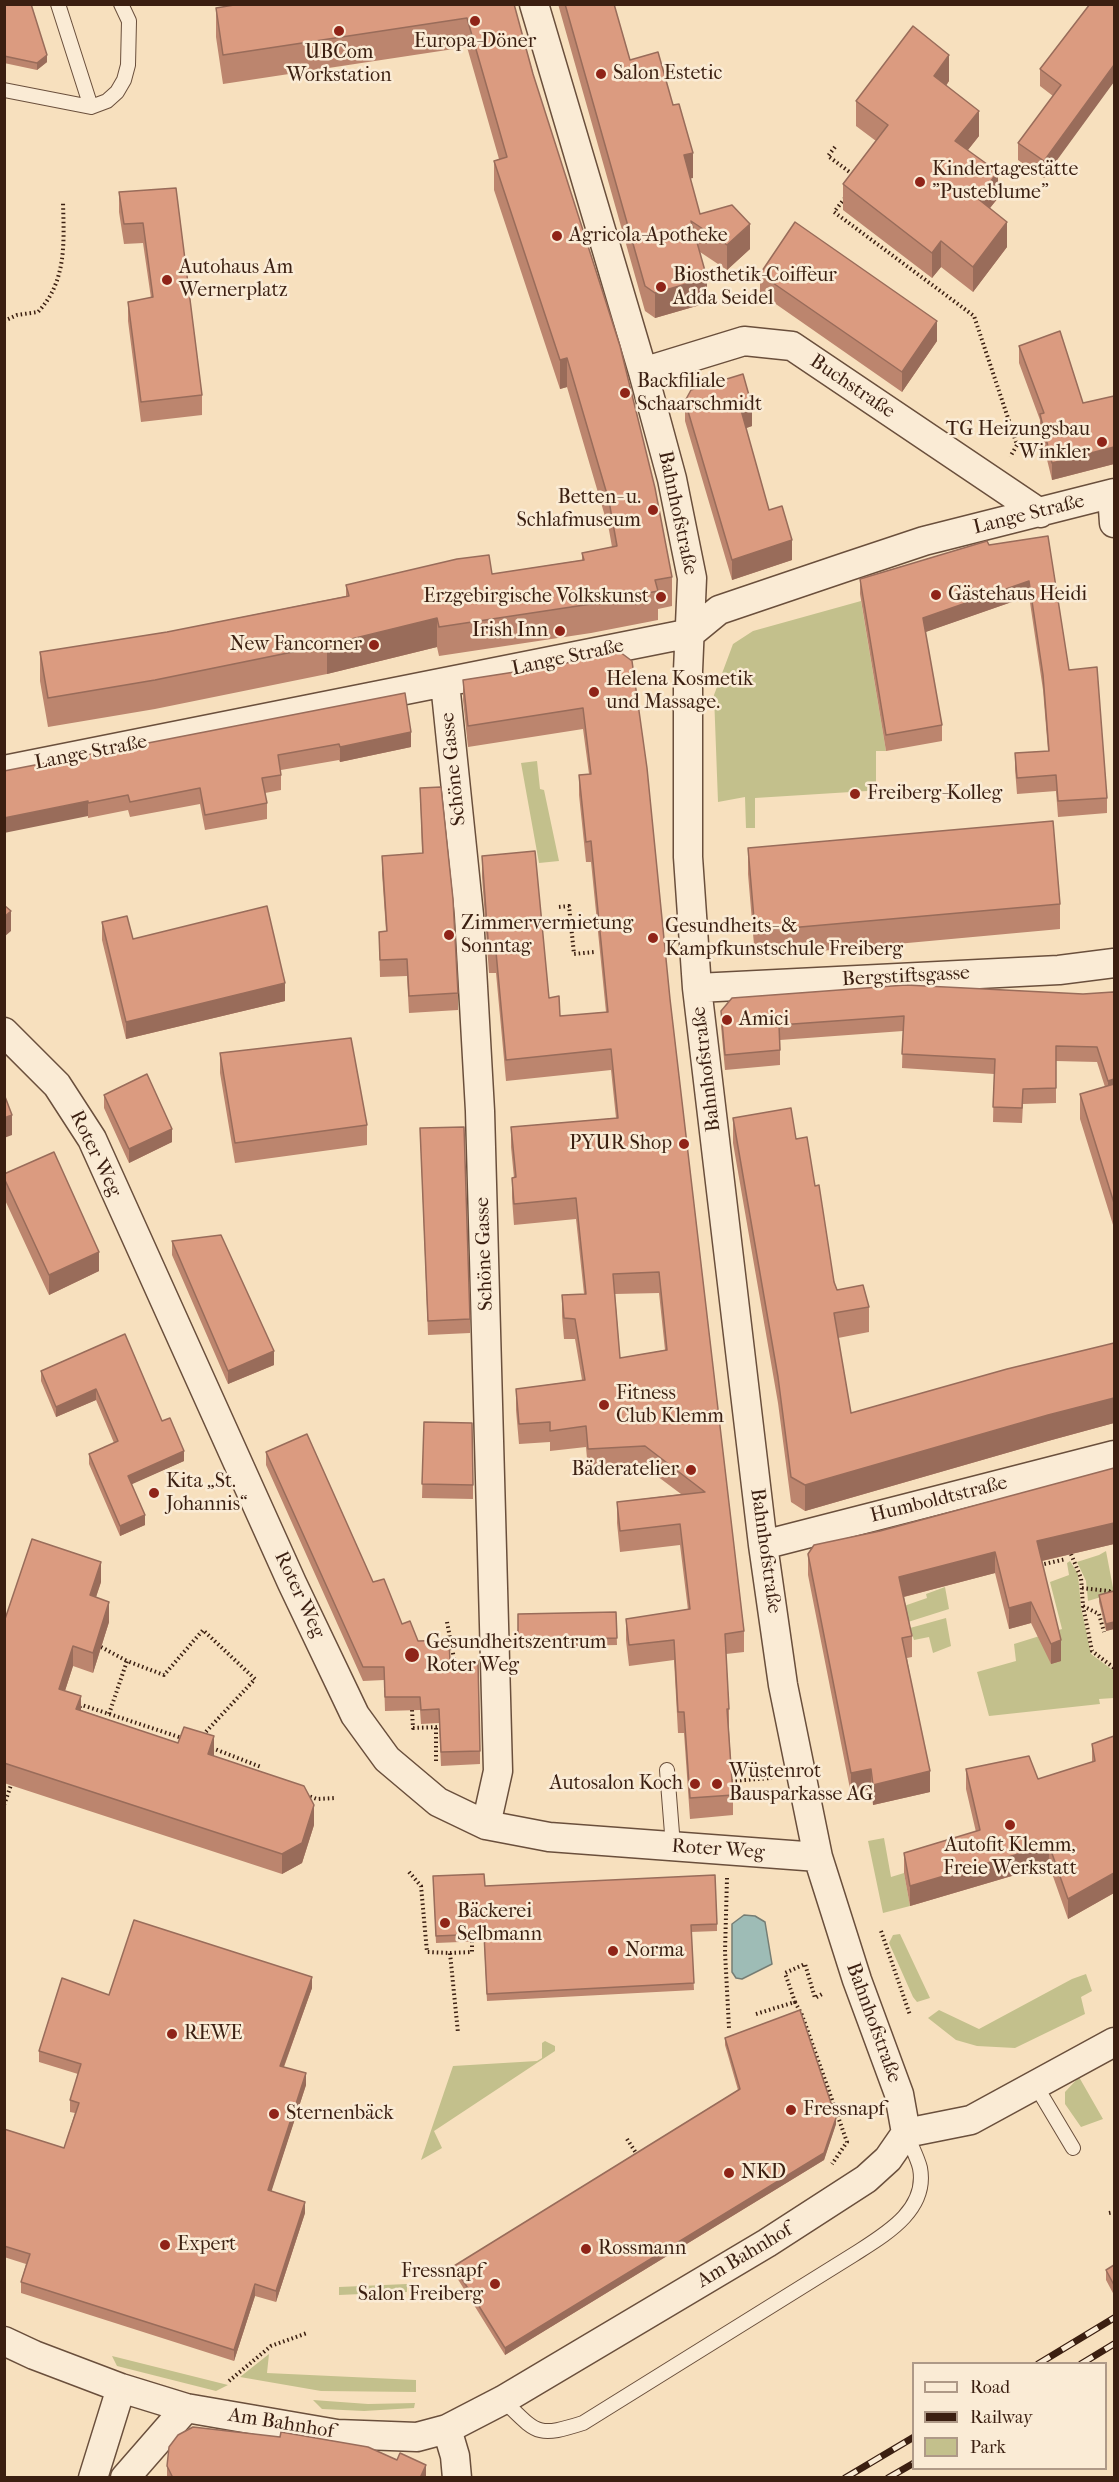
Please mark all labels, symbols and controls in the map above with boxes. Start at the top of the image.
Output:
marker: Europa-Döner [468,14,482,28]
marker: UBCom Workstation [332,24,346,38]
place label: Europa-Döner [414,30,536,54]
place label: UBCom Workstation [286,41,392,88]
place label: Salon Estetic [613,62,722,86]
marker: Salon Estetic [594,67,608,81]
place label: Kindertagestätte "Pusteblume" [932,158,1078,205]
marker: Kindertagestätte "Pusteblume" [913,175,927,189]
place label: Agricola-Apotheke [569,224,728,248]
marker: Agricola-Apotheke [550,229,564,243]
place label: Autohaus Am Wernerplatz [179,256,293,303]
place label: Biosthetik-Coiffeur Adda Seidel [673,264,837,311]
marker: Autohaus Am Wernerplatz [160,273,174,287]
marker: Biosthetik-Coiffeur Adda Seidel [654,280,668,294]
street label: Buchstraße [805,350,899,424]
place label: Backfiliale Schaarschmidt [637,370,762,417]
marker: Backfiliale Schaarschmidt [618,386,632,400]
place label: TG Heizungsbau Winkler [946,418,1090,465]
marker: TG Heizungsbau Winkler [1095,435,1109,449]
street label: Bahnhofstraße [652,449,702,577]
place label: Betten- u. Schlafmuseum [516,486,641,533]
street label: Lange Straße [971,490,1087,540]
marker: Betten- u. Schlafmuseum [646,503,660,517]
place label: Gästehaus Heidi [948,583,1087,607]
place label: Erzgebirgische Volkskunst [423,585,649,609]
marker: Gästehaus Heidi [929,588,943,602]
marker: Erzgebirgische Volkskunst [654,590,668,604]
place label: Irish Inn [472,619,548,643]
marker: Irish Inn [553,624,567,638]
place label: New Fancorner [230,633,362,657]
street label: Lange Straße [510,634,626,682]
marker: New Fancorner [367,638,381,652]
place label: Helena Kosmetik und Massage. [606,668,753,715]
marker: Helena Kosmetik und Massage. [587,685,601,699]
street label: Schöne Gasse [436,711,472,827]
street label: Lange Straße [33,730,149,776]
place label: Freiberg-Kolleg [867,782,1002,806]
marker: Freiberg-Kolleg [848,787,862,801]
place label: Zimmervermietung Sonntag [461,912,633,959]
place label: Gesundheits- & Kampfkunstschule Freiberg [665,915,903,962]
marker: Zimmervermietung Sonntag [442,928,456,942]
marker: Gesundheits- & Kampfkunstschule Freiberg [646,931,660,945]
street label: Bergstiftsgasse [841,962,971,992]
street label: Bahnhofstraße [687,1005,727,1133]
place label: Amici [739,1008,789,1032]
marker: Amici [720,1013,734,1027]
street label: Roter Weg [64,1107,126,1201]
place label: PYUR Shop [569,1132,672,1156]
marker: PYUR Shop [677,1137,691,1151]
street label: Schöne Gasse [471,1197,499,1311]
place label: Fitness Club Klemm [616,1382,724,1429]
marker: Fitness Club Klemm [597,1398,611,1412]
place label: Bäderatelier [572,1458,679,1482]
marker: Bäderatelier [684,1463,698,1477]
place label: Kita „St. Johannis“ [166,1470,248,1517]
street label: Humboldtstraße [868,1471,1010,1529]
marker: Kita „St. Johannis“ [147,1486,161,1500]
street label: Bahnhofstraße [744,1487,786,1615]
street label: Roter Weg [268,1548,330,1642]
place label: Gesundheitszentrum Roter Weg [426,1631,606,1678]
marker: Gesundheitszentrum Roter Weg [403,1646,421,1664]
place label: Wüstenrot Bausparkasse AG [729,1760,873,1807]
place label: Autosalon Koch [549,1772,683,1796]
marker: Autosalon Koch [688,1777,702,1791]
marker: Wüstenrot Bausparkasse AG [710,1777,724,1791]
marker: Autofit Klemm, Freie Werkstatt [1003,1818,1017,1832]
place label: Autofit Klemm, Freie Werkstatt [943,1834,1077,1881]
street label: Roter Weg [671,1835,765,1865]
place label: Bäckerei Selbmann [457,1900,542,1947]
marker: Bäckerei Selbmann [438,1916,452,1930]
place label: Norma [625,1939,684,1963]
marker: Norma [606,1944,620,1958]
street label: Bahnhofstraße [840,1960,906,2086]
place label: REWE [184,2022,243,2046]
marker: REWE [165,2027,179,2041]
place label: Fressnapf [803,2098,885,2122]
place label: Sternenbäck [286,2102,394,2126]
marker: Fressnapf [784,2103,798,2117]
marker: Sternenbäck [267,2107,281,2121]
place label: NKD [741,2161,786,2185]
marker: NKD [722,2166,736,2180]
street label: Am Bahnhof [693,2218,797,2294]
place label: Expert [177,2233,236,2257]
place label: Rossmann [598,2237,686,2261]
marker: Expert [158,2238,172,2252]
marker: Rossmann [579,2242,593,2256]
place label: Fressnapf Salon Freiberg [358,2260,483,2307]
marker: Fressnapf Salon Freiberg [488,2277,502,2291]
legend [912,2362,1107,2470]
text: Road [970,2377,1010,2398]
street label: Am Bahnhof [226,2404,336,2444]
text: Railway [970,2407,1033,2428]
text: Park [970,2437,1006,2458]

